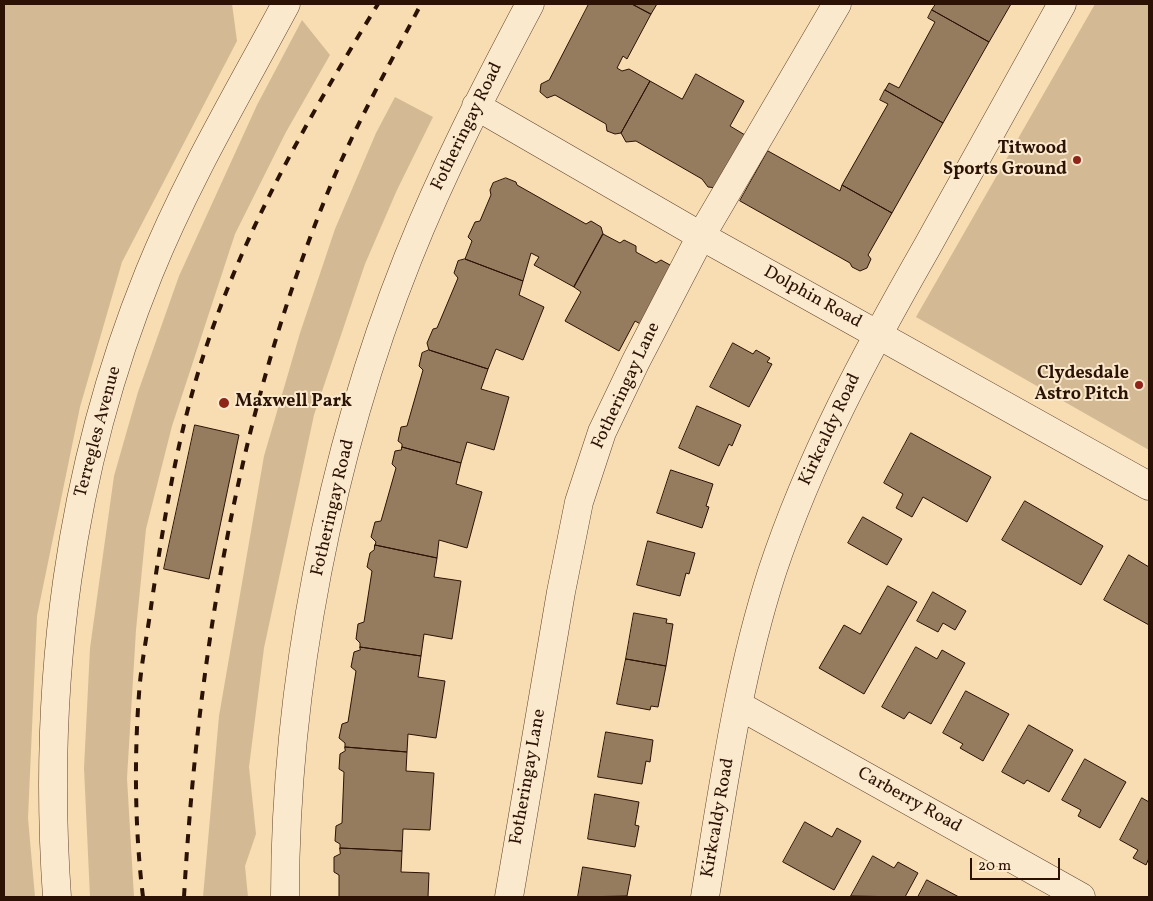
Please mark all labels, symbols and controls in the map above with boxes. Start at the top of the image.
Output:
street label: Fotheringay Road [428,60,508,194]
place label: Titwood Sports Ground [943,139,1067,182]
marker: Titwood Sports Ground [1071,154,1083,166]
street label: Dolphin Road [759,262,865,334]
street label: Fotheringay Lane [588,319,666,453]
street label: Terregles Avenue [71,364,127,500]
place label: Clydesdale Astro Pitch [1034,364,1129,406]
street label: Kirkcaldy Road [796,370,866,490]
marker: Clydesdale Astro Pitch [1133,379,1145,391]
place label: Maxwell Park [235,392,352,414]
marker: Maxwell Park [217,396,231,410]
street label: Fotheringay Road [308,438,360,578]
street label: Fotheringay Lane [506,707,552,847]
street label: Kirkcaldy Road [698,756,740,880]
street label: Carberry Road [853,764,965,838]
scale bar [973,848,1063,880]
text: 20 m [978,856,1011,877]

